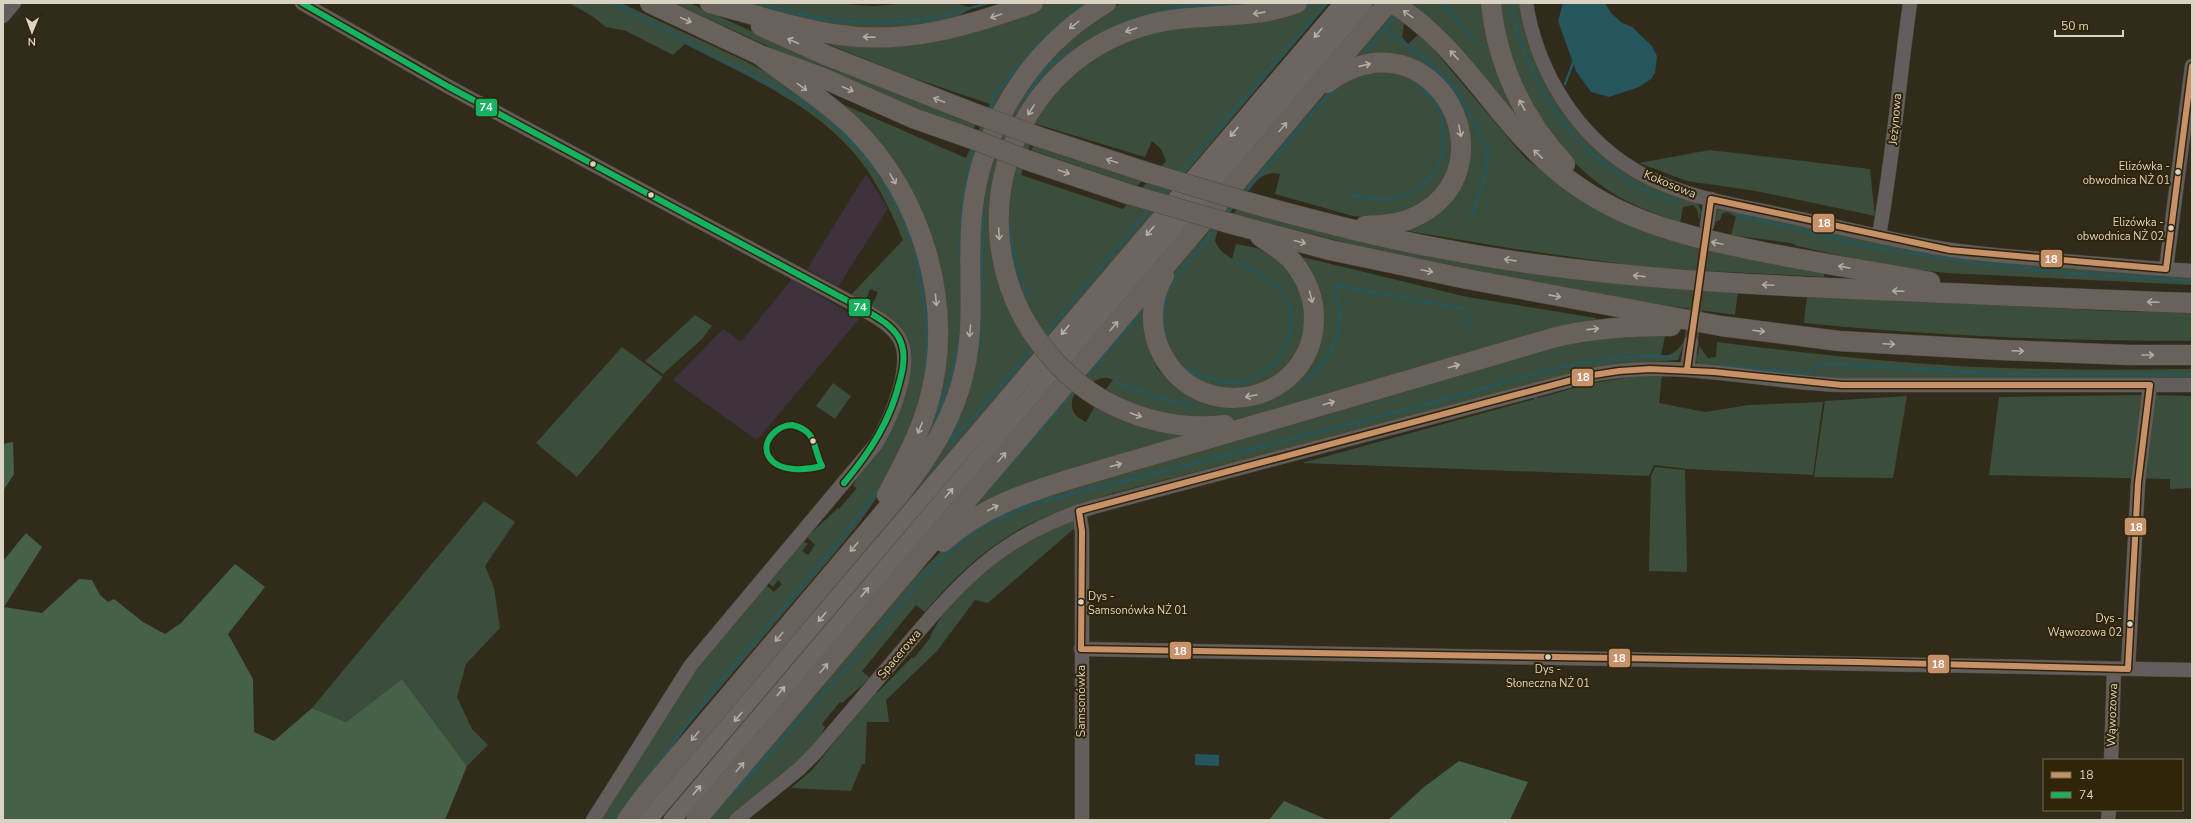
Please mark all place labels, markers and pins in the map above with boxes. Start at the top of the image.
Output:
unlabelled marker [588,159,598,169]
place label: Elizówka - obwodnica NŻ 01 [2083,159,2170,188]
marker: Elizówka - obwodnica NŻ 01 [2173,167,2183,177]
unlabelled marker [646,190,656,200]
place label: Elizówka - obwodnica NŻ 02 [2077,215,2164,244]
marker: Elizówka - obwodnica NŻ 02 [2166,223,2176,233]
unlabelled marker [808,436,818,446]
place label: Dys - Samsonówka NŻ 01 [1088,589,1188,618]
marker: Dys - Samsonówka NŻ 01 [1076,597,1086,607]
place label: Dys - Wąwozowa 02 [2048,611,2122,640]
marker: Dys - Wąwozowa 02 [2125,619,2135,629]
marker: Dys - Słoneczna NŻ 01 [1543,652,1553,662]
place label: Dys - Słoneczna NŻ 01 [1506,662,1590,691]

